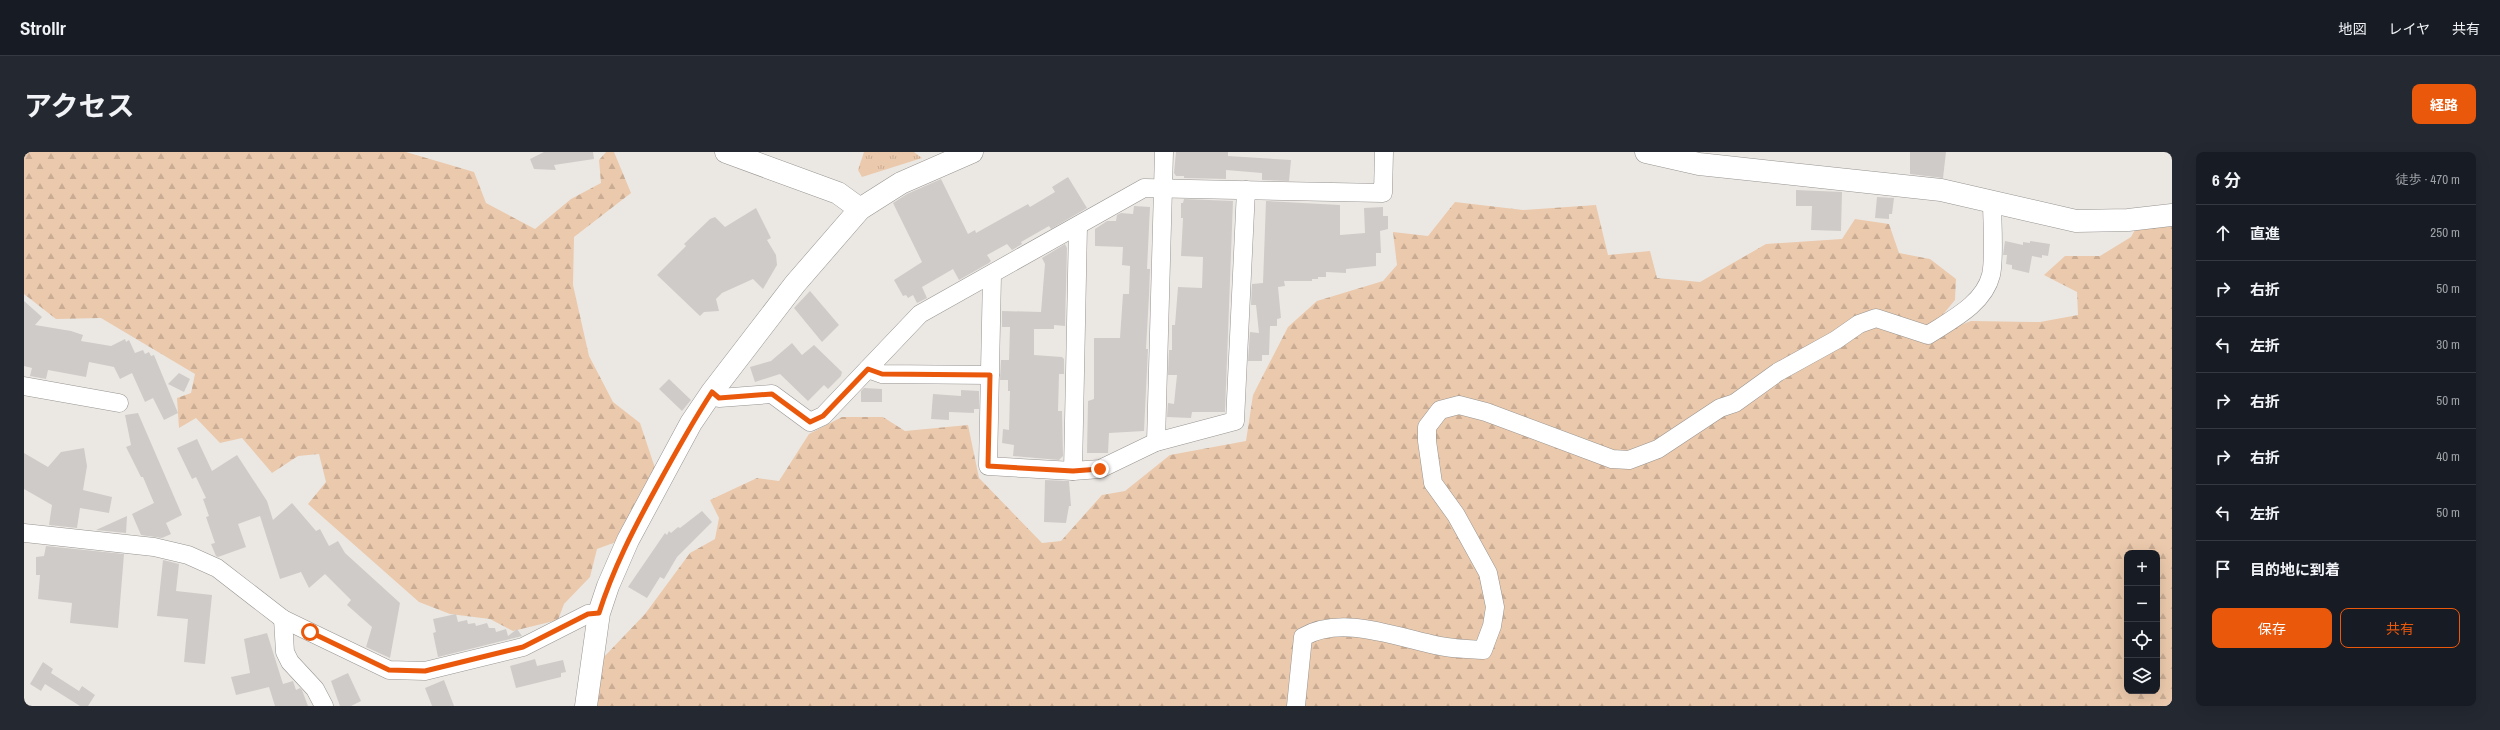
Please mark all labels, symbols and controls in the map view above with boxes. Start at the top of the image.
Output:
text: Strollr [20,15,66,41]
text: 地図 [2338,20,2366,38]
text: レイヤ [2388,20,2430,38]
text: 共有 [2452,20,2480,38]
button: 経路 [2412,84,2476,124]
text: アクセス [24,87,135,125]
text: 6 分 [2212,168,2241,191]
text: 徒歩 · 470 m [2395,171,2460,188]
icon: ahead [2212,222,2234,244]
text: 直進 [2250,223,2280,244]
text: 250 m [2430,224,2460,241]
icon: right [2212,278,2234,300]
text: 右折 [2250,279,2280,300]
text: 50 m [2436,280,2460,297]
icon: left [2212,334,2234,356]
text: 左折 [2250,335,2280,356]
text: 30 m [2436,336,2460,353]
icon: right [2212,390,2234,412]
text: 右折 [2250,391,2280,412]
text: 50 m [2436,392,2460,409]
icon: right [2212,446,2234,468]
text: 右折 [2250,447,2280,468]
text: 40 m [2436,448,2460,465]
route end [1091,460,1109,478]
icon: left [2212,502,2234,524]
text: 左折 [2250,503,2280,524]
text: 50 m [2436,504,2460,521]
map controls [2124,550,2160,694]
button: + [2124,550,2160,586]
icon: arrive [2212,558,2234,580]
text: 目的地に到着 [2250,559,2340,580]
button: − [2124,586,2160,622]
button: 保存 [2212,608,2332,648]
button: 共有 [2340,608,2460,648]
button: locate [2124,622,2160,658]
route start [301,623,319,641]
button: layers [2124,658,2160,694]

